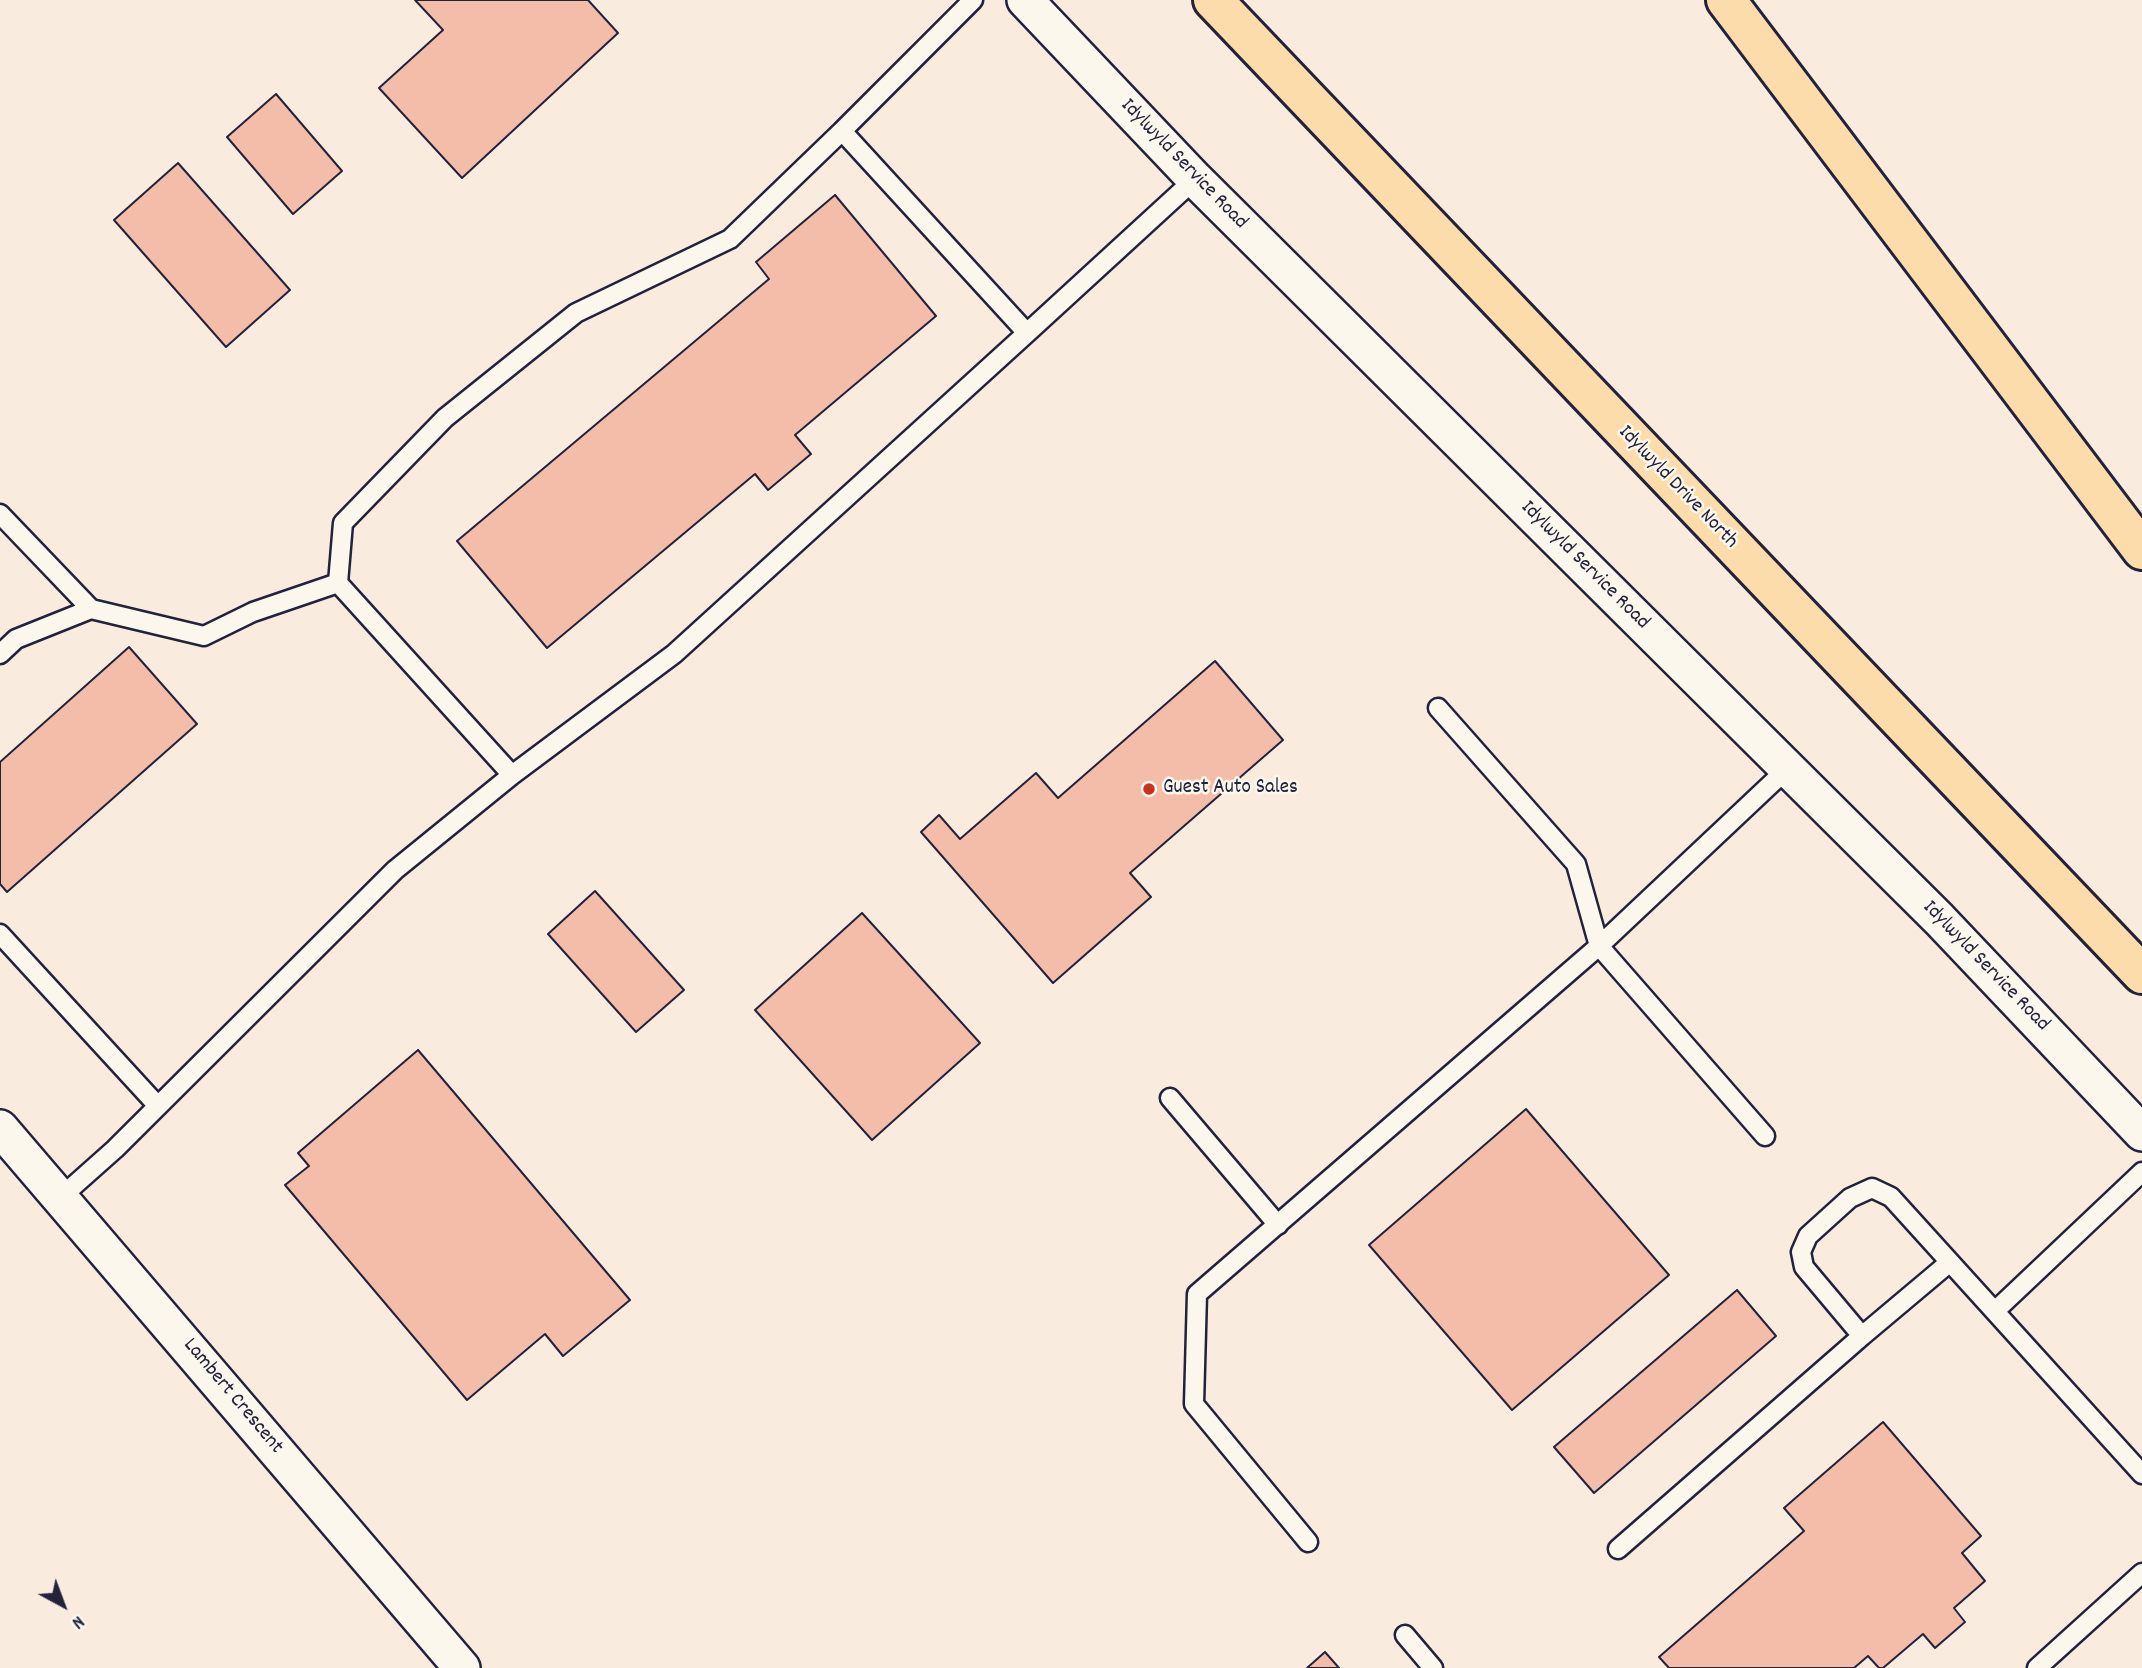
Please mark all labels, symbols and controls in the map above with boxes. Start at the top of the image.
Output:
street label: Idylwyld Service Road [1114,94,1252,236]
street label: Idylwyld Drive North [1612,421,1742,555]
street label: Idylwyld Service Road [1514,496,1654,636]
place label: Guest Auto Sales [1163,776,1298,802]
marker: Guest Auto Sales [1141,781,1157,797]
street label: Idylwyld Service Road [1916,896,2054,1038]
street label: Lambert Crescent [176,1334,288,1460]
north arrow [28,1570,98,1640]
text: N [65,1608,90,1634]

